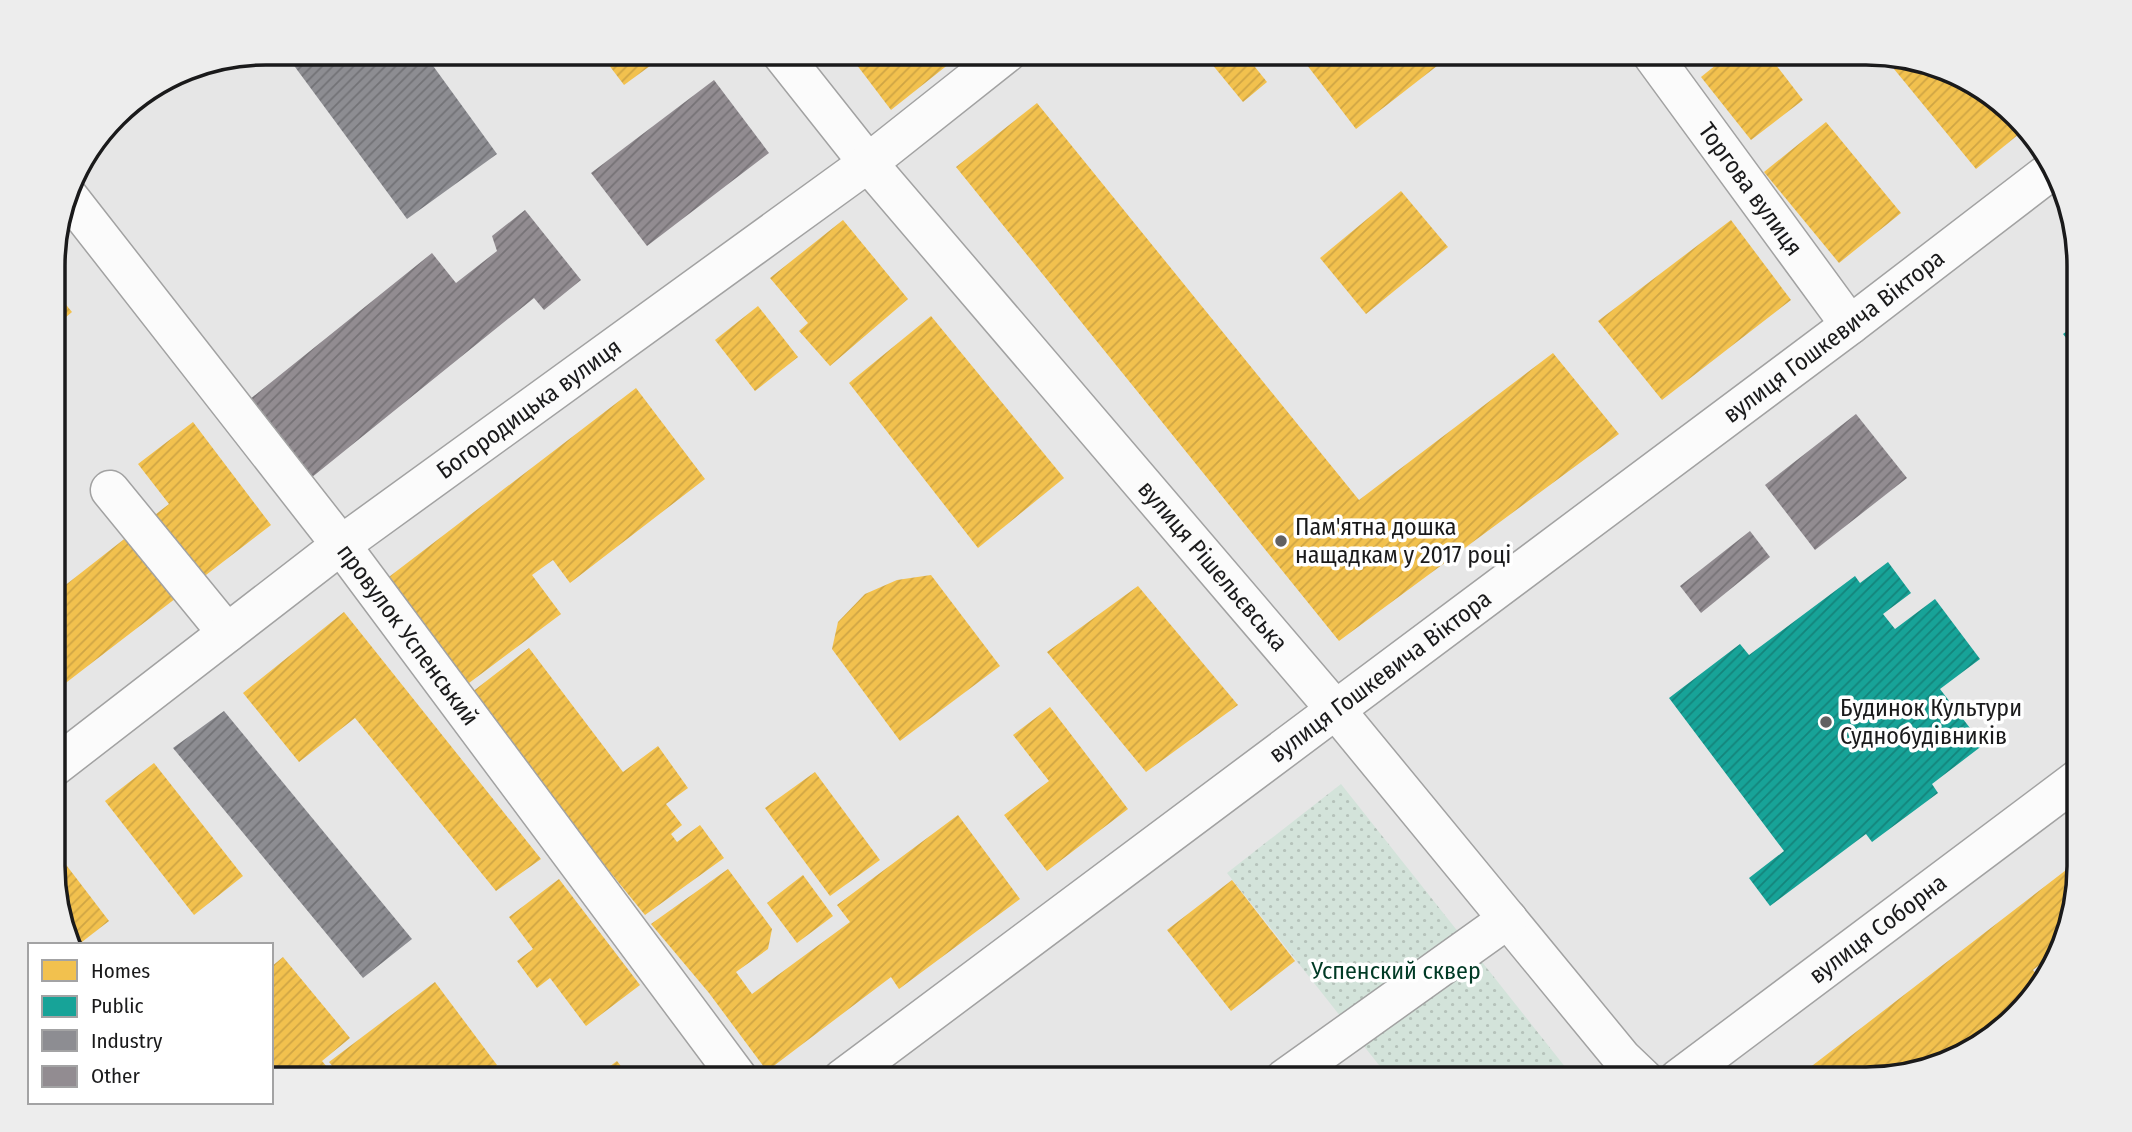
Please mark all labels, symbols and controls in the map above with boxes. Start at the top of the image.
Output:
street label: Торгова вулиця [1693,117,1808,261]
street label: вулиця Гошкевича Віктора [1718,244,1950,429]
street label: Богородицька вулиця [431,333,627,485]
street label: вулиця Рішельєвська [1132,475,1293,657]
place label: Пам'ятна дошка нащадкам у 2017 році [1295,513,1511,569]
marker: Пам'ятна дошка нащадкам у 2017 році [1273,533,1289,549]
street label: провулок Успенський [331,539,485,731]
street label: вулиця Гошкевича Віктора [1264,584,1497,769]
place label: Будинок Культури Суднобудівників [1840,694,2022,750]
marker: Будинок Культури Суднобудівників [1818,714,1834,730]
street label: вулиця Соборна [1804,868,1952,989]
legend [28,943,273,1104]
park label: Успенский сквер [1310,957,1481,985]
text: Homes [91,958,150,984]
text: Public [91,993,143,1019]
text: Industry [91,1028,163,1054]
text: Other [91,1063,140,1089]

